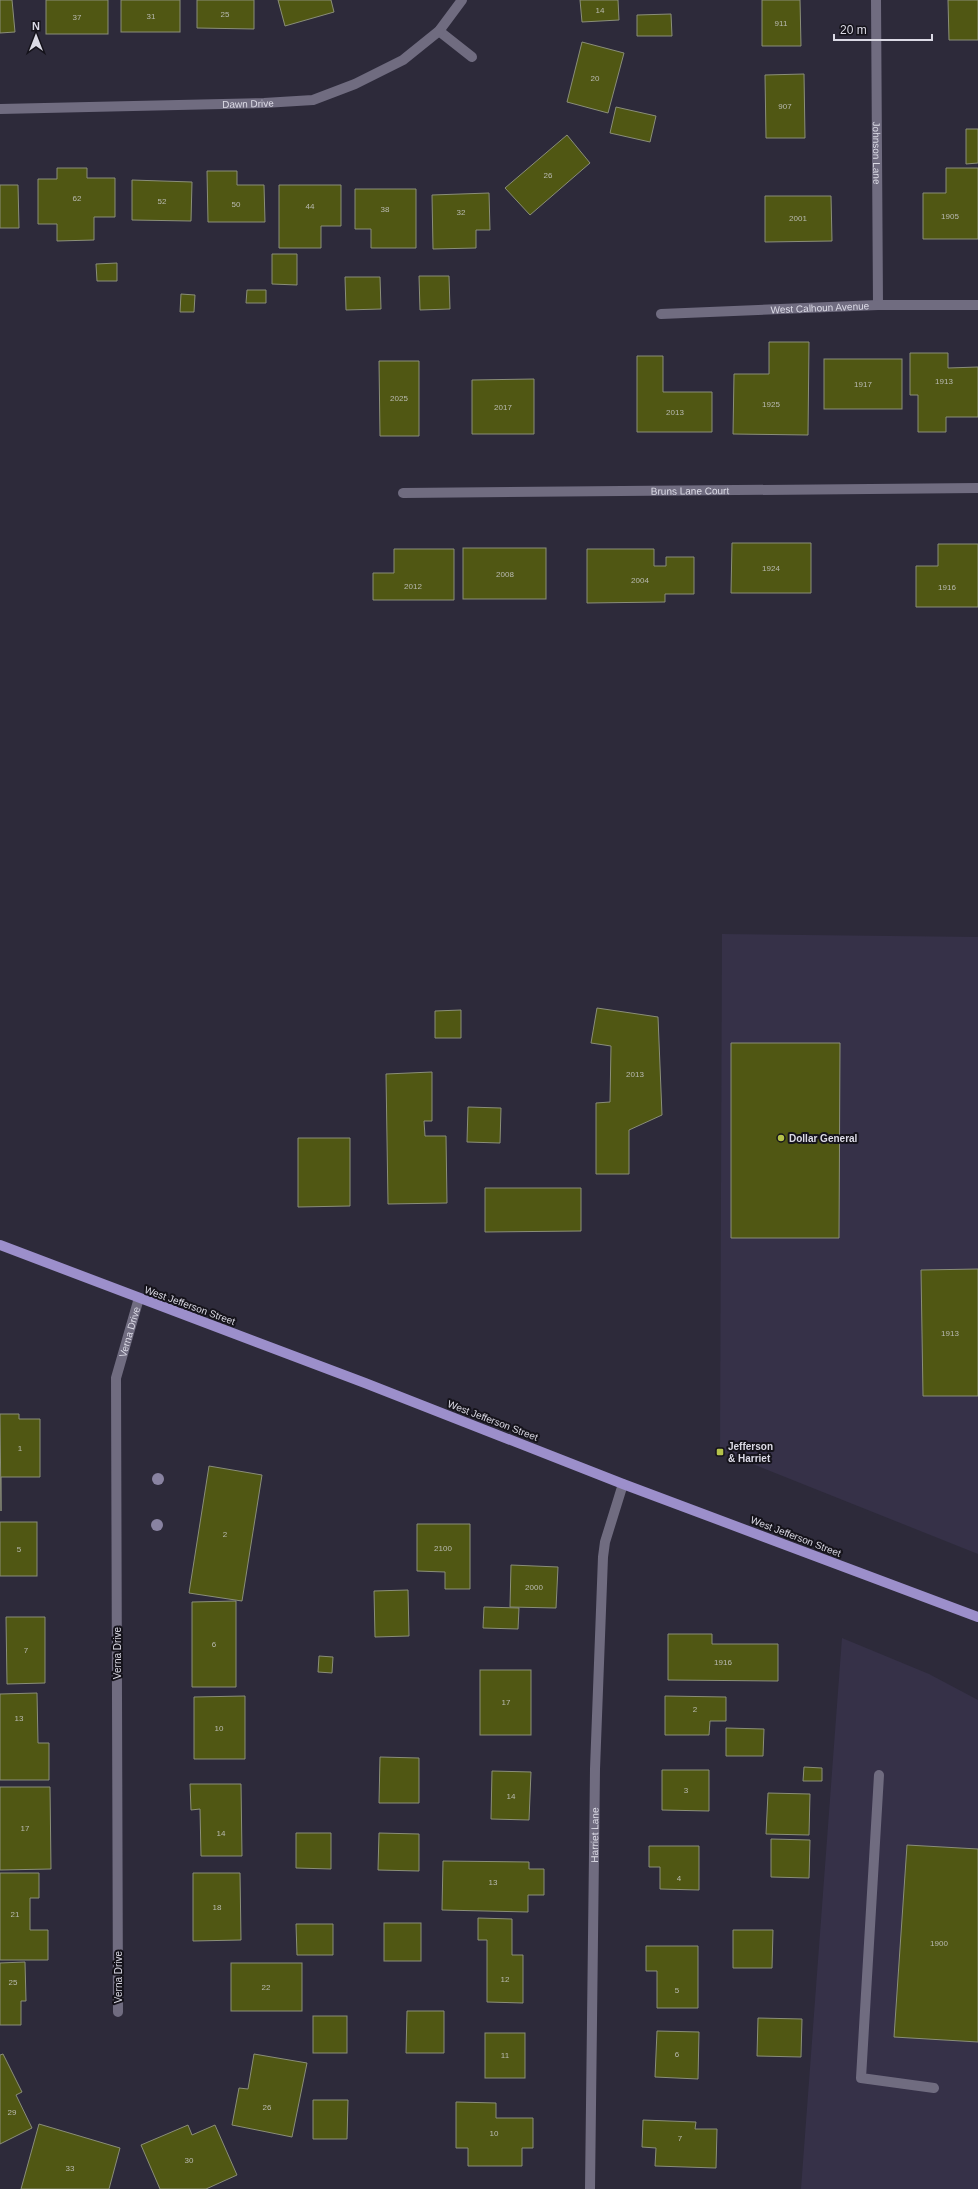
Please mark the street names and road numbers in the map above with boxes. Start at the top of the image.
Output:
street label: Dawn Drive [222,97,275,110]
street label: Johnson Lane [871,122,882,185]
street label: West Calhoun Avenue [770,300,870,315]
street label: Bruns Lane Court [651,485,729,497]
street label: West Jefferson Street [143,1284,237,1327]
street label: Verna Drive [117,1305,142,1359]
street label: West Jefferson Street [446,1398,540,1443]
street label: West Jefferson Street [749,1514,843,1559]
street label: Verna Drive [112,1626,123,1679]
street label: Harriet Lane [589,1807,601,1863]
street label: Verna Drive [113,1950,124,2003]

